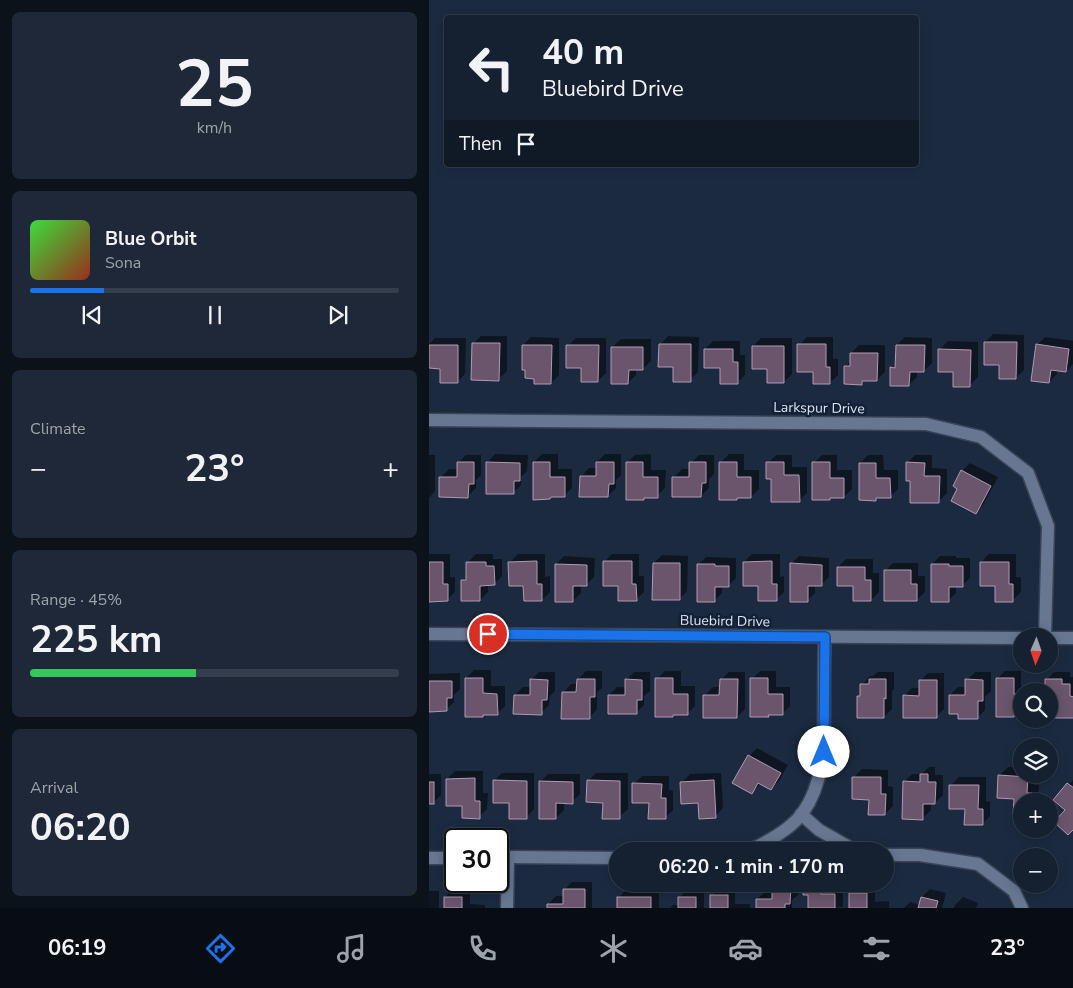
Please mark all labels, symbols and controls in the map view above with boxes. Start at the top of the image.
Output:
text: 40 m [542,29,624,76]
icon: left [459,35,524,100]
text: 25 [175,40,254,129]
text: Bluebird Drive [542,74,684,104]
text: km/h [197,117,232,139]
icon: arrive [512,130,540,158]
text: Then [459,131,502,157]
text: Blue Orbit [105,226,196,252]
text: Sona [105,252,141,274]
icon: previous [78,301,106,329]
icon: pause [201,301,229,329]
icon: next [324,301,352,329]
street label: Larkspur Drive [773,398,865,418]
text: Climate [30,418,85,440]
text: 23° [184,443,245,494]
text: − [30,450,47,488]
text: + [382,450,399,488]
text: Range · 45% [30,589,122,611]
street label: Bluebird Drive [680,611,770,631]
pin [467,613,509,655]
text: 225 km [30,614,162,665]
icon: arrive [474,620,502,648]
north arrow [1013,628,1058,672]
map controls [1013,628,1058,893]
button: search [1013,683,1058,728]
position arrow [797,725,849,777]
button: layers [1013,738,1058,783]
text: Arrival [30,777,78,799]
button: + [1013,793,1058,838]
text: 06:20 [30,802,131,853]
speed limit sign: 30 [444,828,509,893]
button: − [1013,848,1058,893]
text: 06:20 · 1 min · 170 m [659,854,844,880]
icon: directions [203,931,238,966]
icon: music [334,931,369,966]
icon: phone [465,931,500,966]
icon: climate [596,931,631,966]
icon: car [728,931,763,966]
icon: filters [859,931,894,966]
text: 06:19 [48,933,106,963]
text: 23° [990,933,1025,963]

